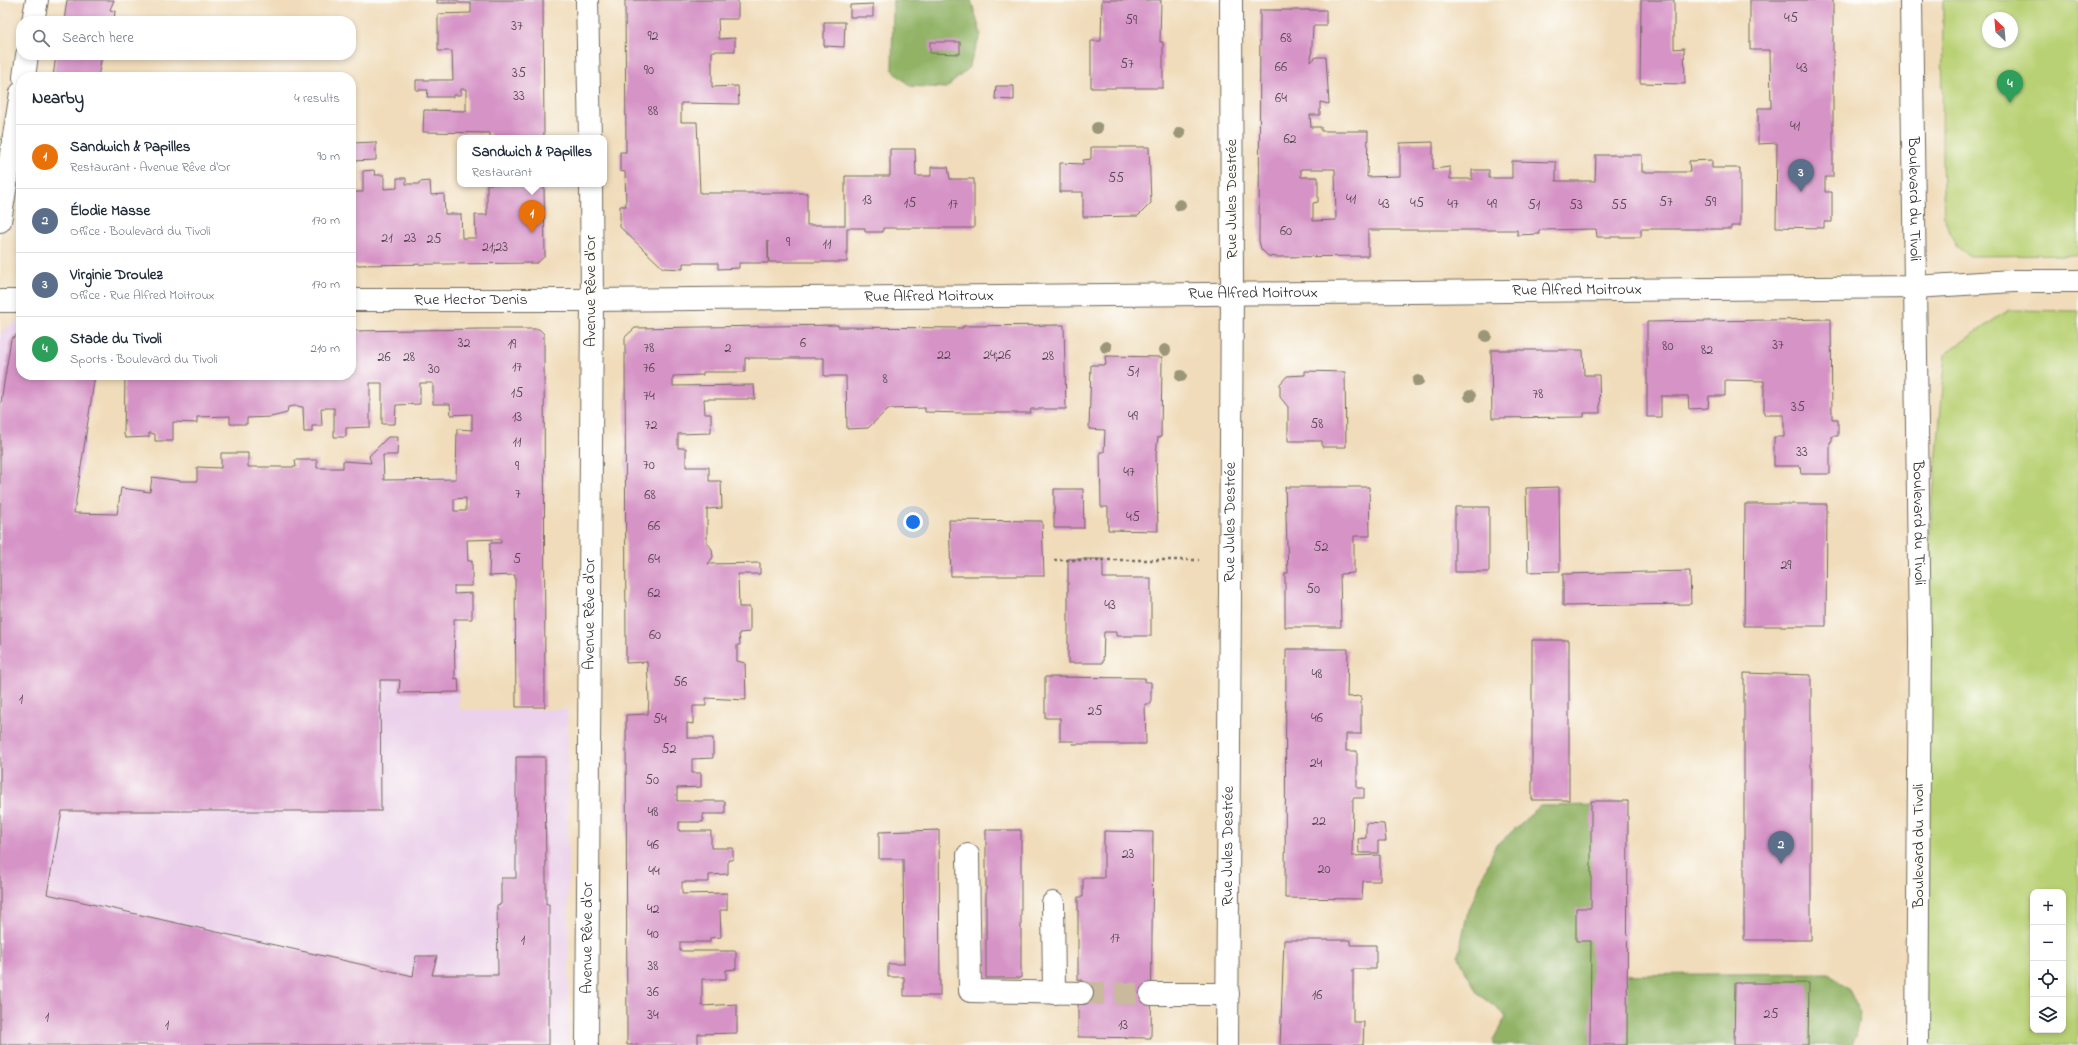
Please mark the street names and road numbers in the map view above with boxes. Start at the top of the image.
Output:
street label: Boulevard du Tivoli [1901,135,1927,262]
street label: Rue Jules Destrée [1220,138,1244,259]
street label: Avenue Rêve d'Or [579,235,603,347]
street label: Rue Alfred Moitroux [1512,278,1642,303]
street label: Rue Alfred Moitroux [1188,281,1318,306]
street label: Rue Alfred Moitroux [864,284,994,309]
street label: Rue Hector Denis [414,288,528,312]
street label: Boulevard du Tivoli [1905,459,1931,586]
street label: Rue Jules Destrée [1218,461,1243,582]
street label: Avenue Rêve d'Or [578,558,602,670]
street label: Boulevard du Tivoli [1907,784,1931,909]
street label: Rue Jules Destrée [1216,785,1241,906]
street label: Avenue Rêve d'Or [575,882,600,994]

